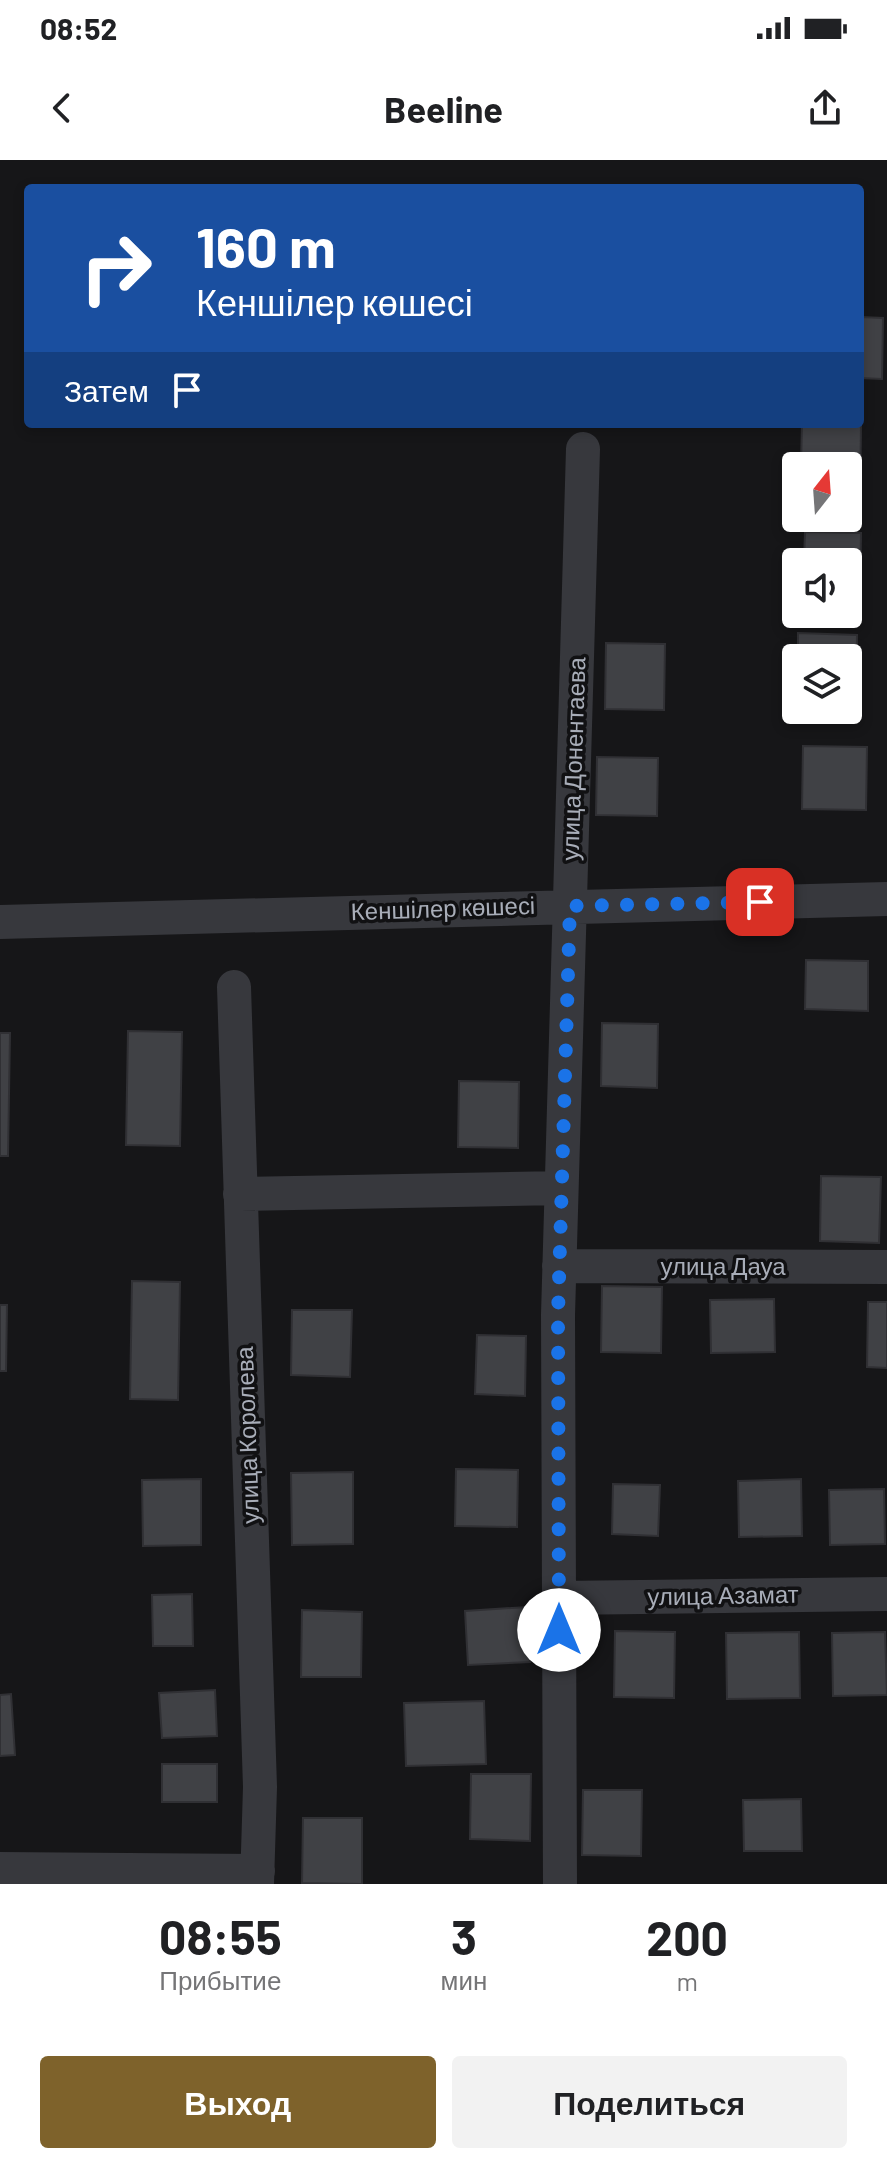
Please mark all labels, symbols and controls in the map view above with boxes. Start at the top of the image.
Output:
text: 08:52 [40,10,117,46]
icon: back [40,86,84,130]
icon: share [803,86,847,130]
text: Beeline [384,87,503,130]
text: 160 m [196,212,336,279]
icon: right [64,216,168,320]
text: Кеншілер көшесі [196,280,473,323]
icon: arrive [165,368,209,412]
text: Затем [64,372,149,408]
north arrow [782,452,862,532]
map controls [782,452,862,724]
button: sound [782,548,862,628]
button: layers [782,644,862,724]
street label: улица Донентаева [554,656,591,861]
pin [726,868,794,936]
icon: arrive [738,880,782,924]
street label: Кеншілер көшесі [350,890,536,925]
street label: улица Дауа [660,1251,786,1280]
street label: улица Королева [229,1345,264,1524]
street label: улица Азамат [647,1579,799,1610]
position arrow [517,1588,601,1672]
text: 08:55 [159,1907,282,1965]
text: 3 [451,1907,477,1965]
text: 200 [646,1908,728,1966]
text: Прибытие [159,1964,281,1995]
text: мин [441,1964,487,1995]
text: m [676,1965,698,1996]
button: Выход [40,2056,436,2148]
button: Поделиться [452,2056,847,2148]

